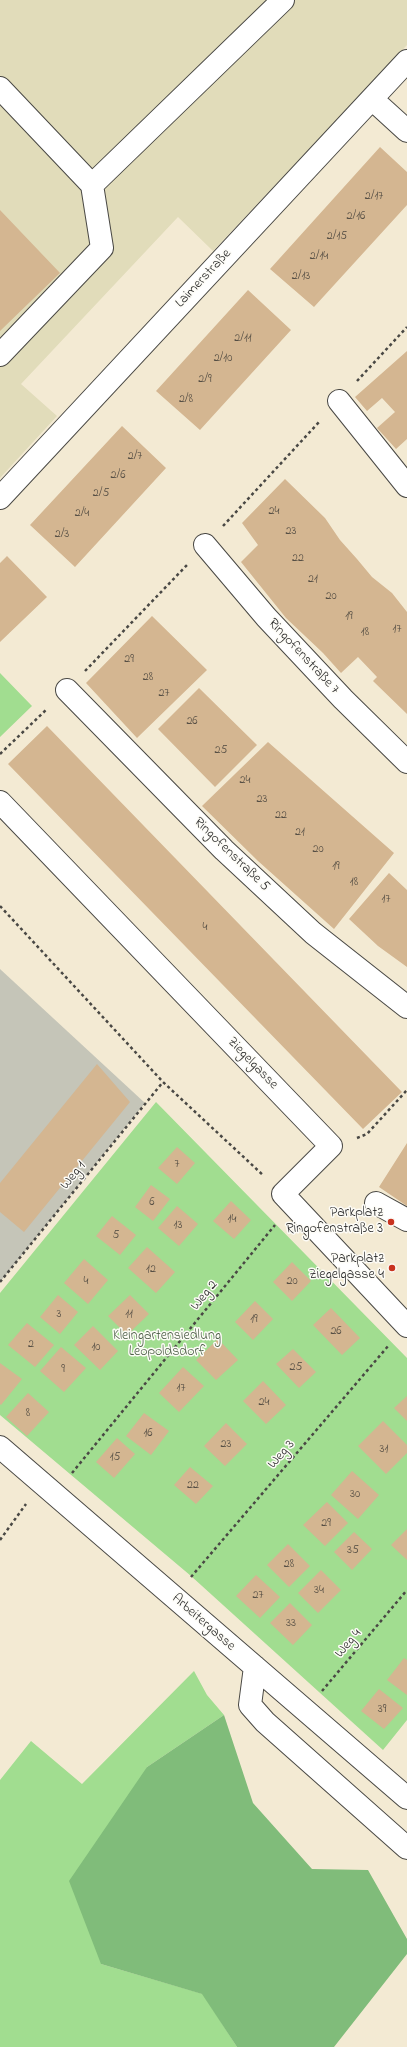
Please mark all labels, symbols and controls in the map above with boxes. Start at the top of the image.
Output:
house number: 2/17 [365,190,383,204]
house number: 2/16 [347,210,365,224]
house number: 2/15 [327,230,347,244]
street label: Laimerstraße [173,246,235,312]
house number: 2/14 [310,250,328,264]
house number: 2/13 [292,270,310,284]
house number: 2/11 [234,332,252,346]
house number: 2/10 [214,352,232,366]
house number: 2/9 [198,373,212,387]
house number: 2/8 [179,393,193,407]
house number: 2/7 [128,450,142,464]
house number: 2/6 [111,469,125,483]
house number: 2/5 [93,487,109,501]
house number: 24 [269,505,279,519]
house number: 2/4 [75,507,89,521]
house number: 23 [286,525,296,539]
house number: 2/3 [55,528,69,542]
house number: 22 [292,552,304,566]
house number: 21 [308,573,318,587]
house number: 20 [325,590,337,604]
house number: 19 [345,610,353,624]
street label: Ringofenstraße 7 [264,616,342,698]
house number: 17 [393,623,401,637]
house number: 18 [361,626,369,640]
house number: 29 [124,653,134,667]
house number: 28 [143,671,153,685]
house number: 27 [159,687,169,701]
house number: 26 [186,715,198,729]
house number: 25 [215,744,227,758]
house number: 24 [240,774,250,788]
house number: 23 [257,793,267,807]
house number: 22 [275,809,287,823]
street label: Ringofenstraße 5 [189,814,273,896]
house number: 21 [295,826,305,840]
house number: 20 [312,843,324,857]
house number: 19 [332,860,340,874]
house number: 18 [350,876,358,890]
house number: 17 [382,893,390,907]
house number: 4 [203,921,207,935]
street label: Ziegelgasse [223,1034,281,1094]
house number: 7 [175,1158,179,1172]
street label: Weg 1 [58,1159,90,1193]
house number: 6 [149,1196,155,1210]
place label: Parkplatz Ringofenstraße 3 [286,1206,383,1238]
house number: 14 [228,1213,236,1227]
marker: Parkplatz Ringofenstraße 3 [386,1217,396,1227]
house number: 13 [174,1219,182,1233]
house number: 5 [113,1229,119,1243]
place label: Parkplatz Ziegelgasse 4 [309,1252,384,1284]
house number: 12 [146,1263,156,1277]
marker: Parkplatz Ziegelgasse 4 [387,1263,397,1273]
house number: 4 [84,1275,88,1289]
house number: 20 [286,1275,298,1289]
street label: Weg 2 [188,1278,222,1314]
house number: 3 [57,1308,61,1322]
house number: 11 [125,1308,133,1322]
house number: 19 [250,1313,258,1327]
house number: 26 [330,1325,342,1339]
park label: Kleingartensiedlung Leopoldsdorf [113,1329,221,1362]
house number: 2 [28,1338,34,1352]
house number: 10 [92,1341,100,1355]
house number: 25 [290,1361,302,1375]
house number: 9 [61,1363,65,1377]
house number: 17 [177,1382,185,1396]
house number: 24 [259,1396,269,1410]
house number: 8 [26,1407,30,1421]
house number: 16 [143,1427,153,1441]
street label: Weg 3 [265,1437,299,1473]
house number: 23 [221,1438,231,1452]
house number: 31 [380,1443,388,1457]
house number: 15 [110,1451,120,1465]
house number: 22 [187,1479,199,1493]
house number: 30 [350,1488,360,1502]
house number: 29 [321,1517,331,1531]
house number: 35 [347,1544,359,1558]
house number: 28 [284,1558,294,1572]
house number: 34 [314,1584,324,1598]
house number: 27 [253,1589,263,1603]
street label: Arbeitergasse [168,1591,238,1655]
house number: 33 [286,1617,296,1631]
street label: Weg 4 [332,1626,366,1662]
house number: 39 [378,1703,386,1717]

